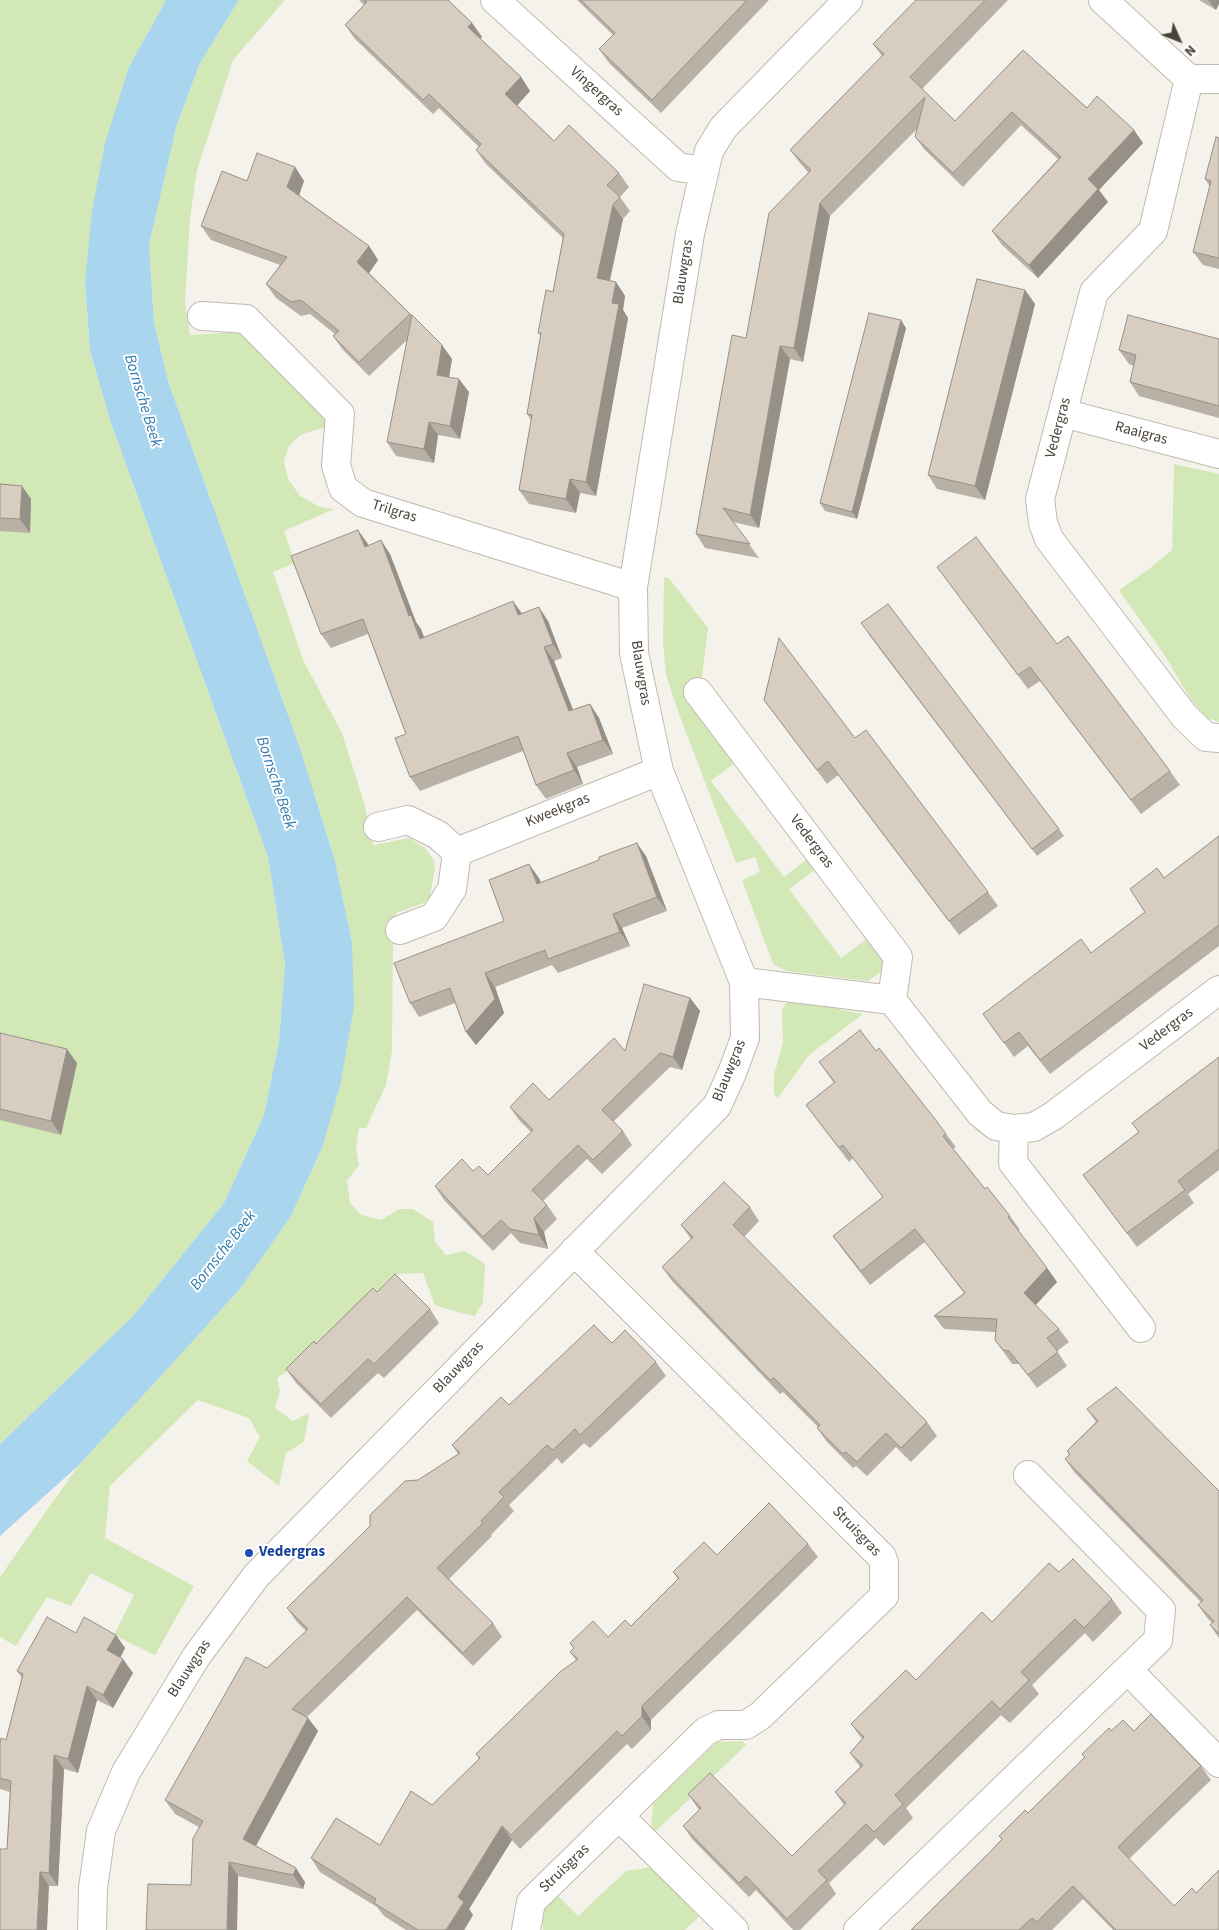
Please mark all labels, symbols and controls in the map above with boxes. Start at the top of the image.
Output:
north arrow [1154,15,1204,65]
text: N [1179,40,1200,61]
street label: Vingergras [566,63,626,121]
street label: Blauwgras [670,238,698,306]
water label: Bornsche Beek [119,352,165,450]
street label: Vedergras [1042,396,1076,460]
street label: Raaigras [1113,418,1169,450]
street label: Trilgras [369,497,419,527]
street label: Blauwgras [626,639,654,707]
water label: Bornsche Beek [251,734,299,832]
street label: Kweekgras [523,790,593,832]
street label: Vedergras [785,812,837,872]
street label: Vedergras [1137,1004,1197,1056]
street label: Blauwgras [709,1037,751,1105]
water label: Bornsche Beek [187,1207,261,1295]
street label: Blauwgras [430,1338,488,1398]
street label: Struisgras [828,1503,884,1561]
place label: Vedergras [259,1544,325,1562]
marker: Vedergras [243,1547,255,1559]
street label: Blauwgras [165,1637,215,1701]
street label: Struisgras [536,1841,594,1897]

